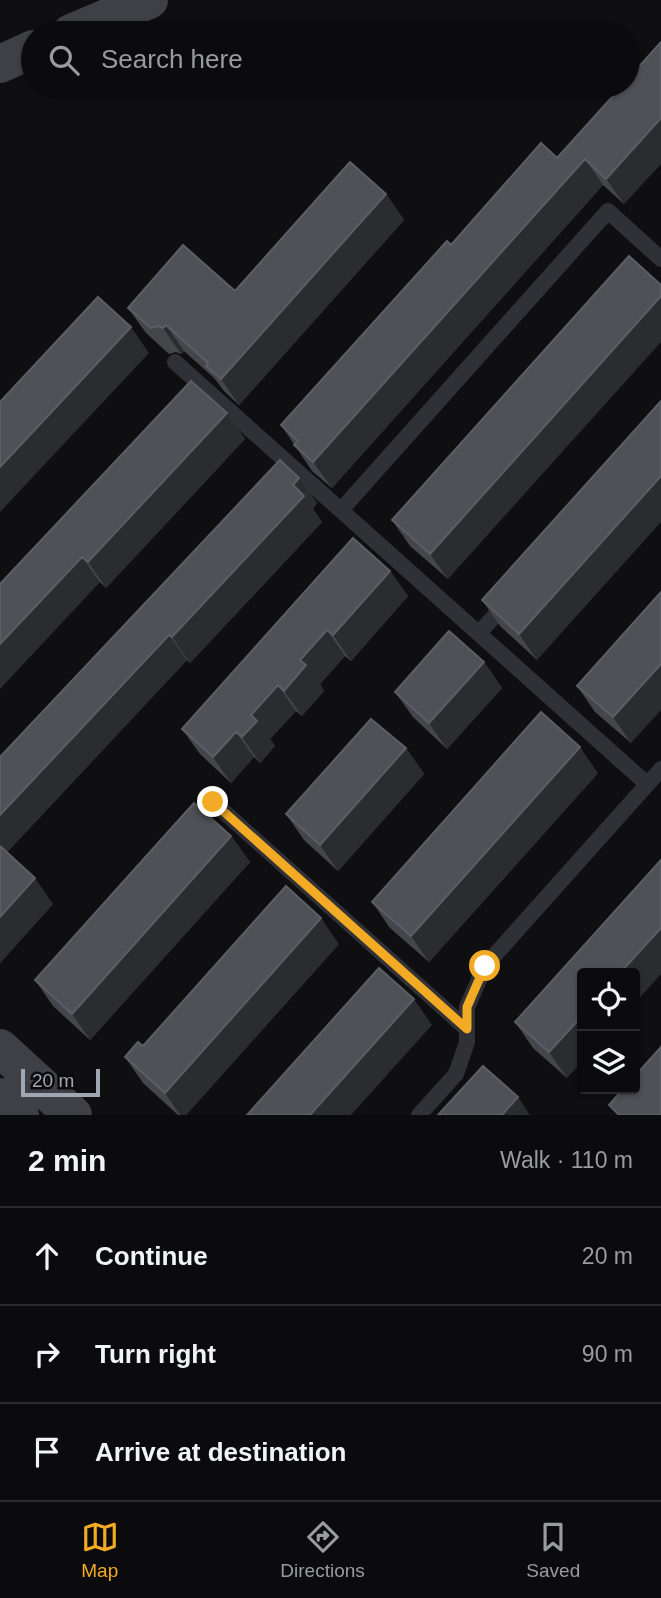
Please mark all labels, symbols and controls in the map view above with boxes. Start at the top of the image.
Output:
search box [21,21,640,98]
icon: search [45,41,83,79]
text: Search here [101,44,243,74]
route end [197,786,228,817]
route start [469,950,500,981]
map controls [577,968,640,1094]
button: locate [577,968,640,1031]
button: layers [577,1031,640,1094]
scale bar [21,1066,100,1098]
text: 20 m [32,1070,74,1091]
text: 2 min [28,1144,106,1177]
text: Walk · 110 m [500,1147,633,1173]
icon: ahead [28,1237,66,1275]
text: Continue [95,1241,208,1271]
text: 20 m [582,1243,633,1269]
icon: right [28,1335,66,1373]
text: Turn right [95,1339,216,1369]
text: 90 m [582,1341,633,1367]
icon: arrive [28,1433,66,1471]
text: Arrive at destination [95,1437,346,1467]
tab: Map [81,1518,119,1582]
tab: Directions [280,1518,365,1582]
tab: Saved [526,1518,580,1582]

